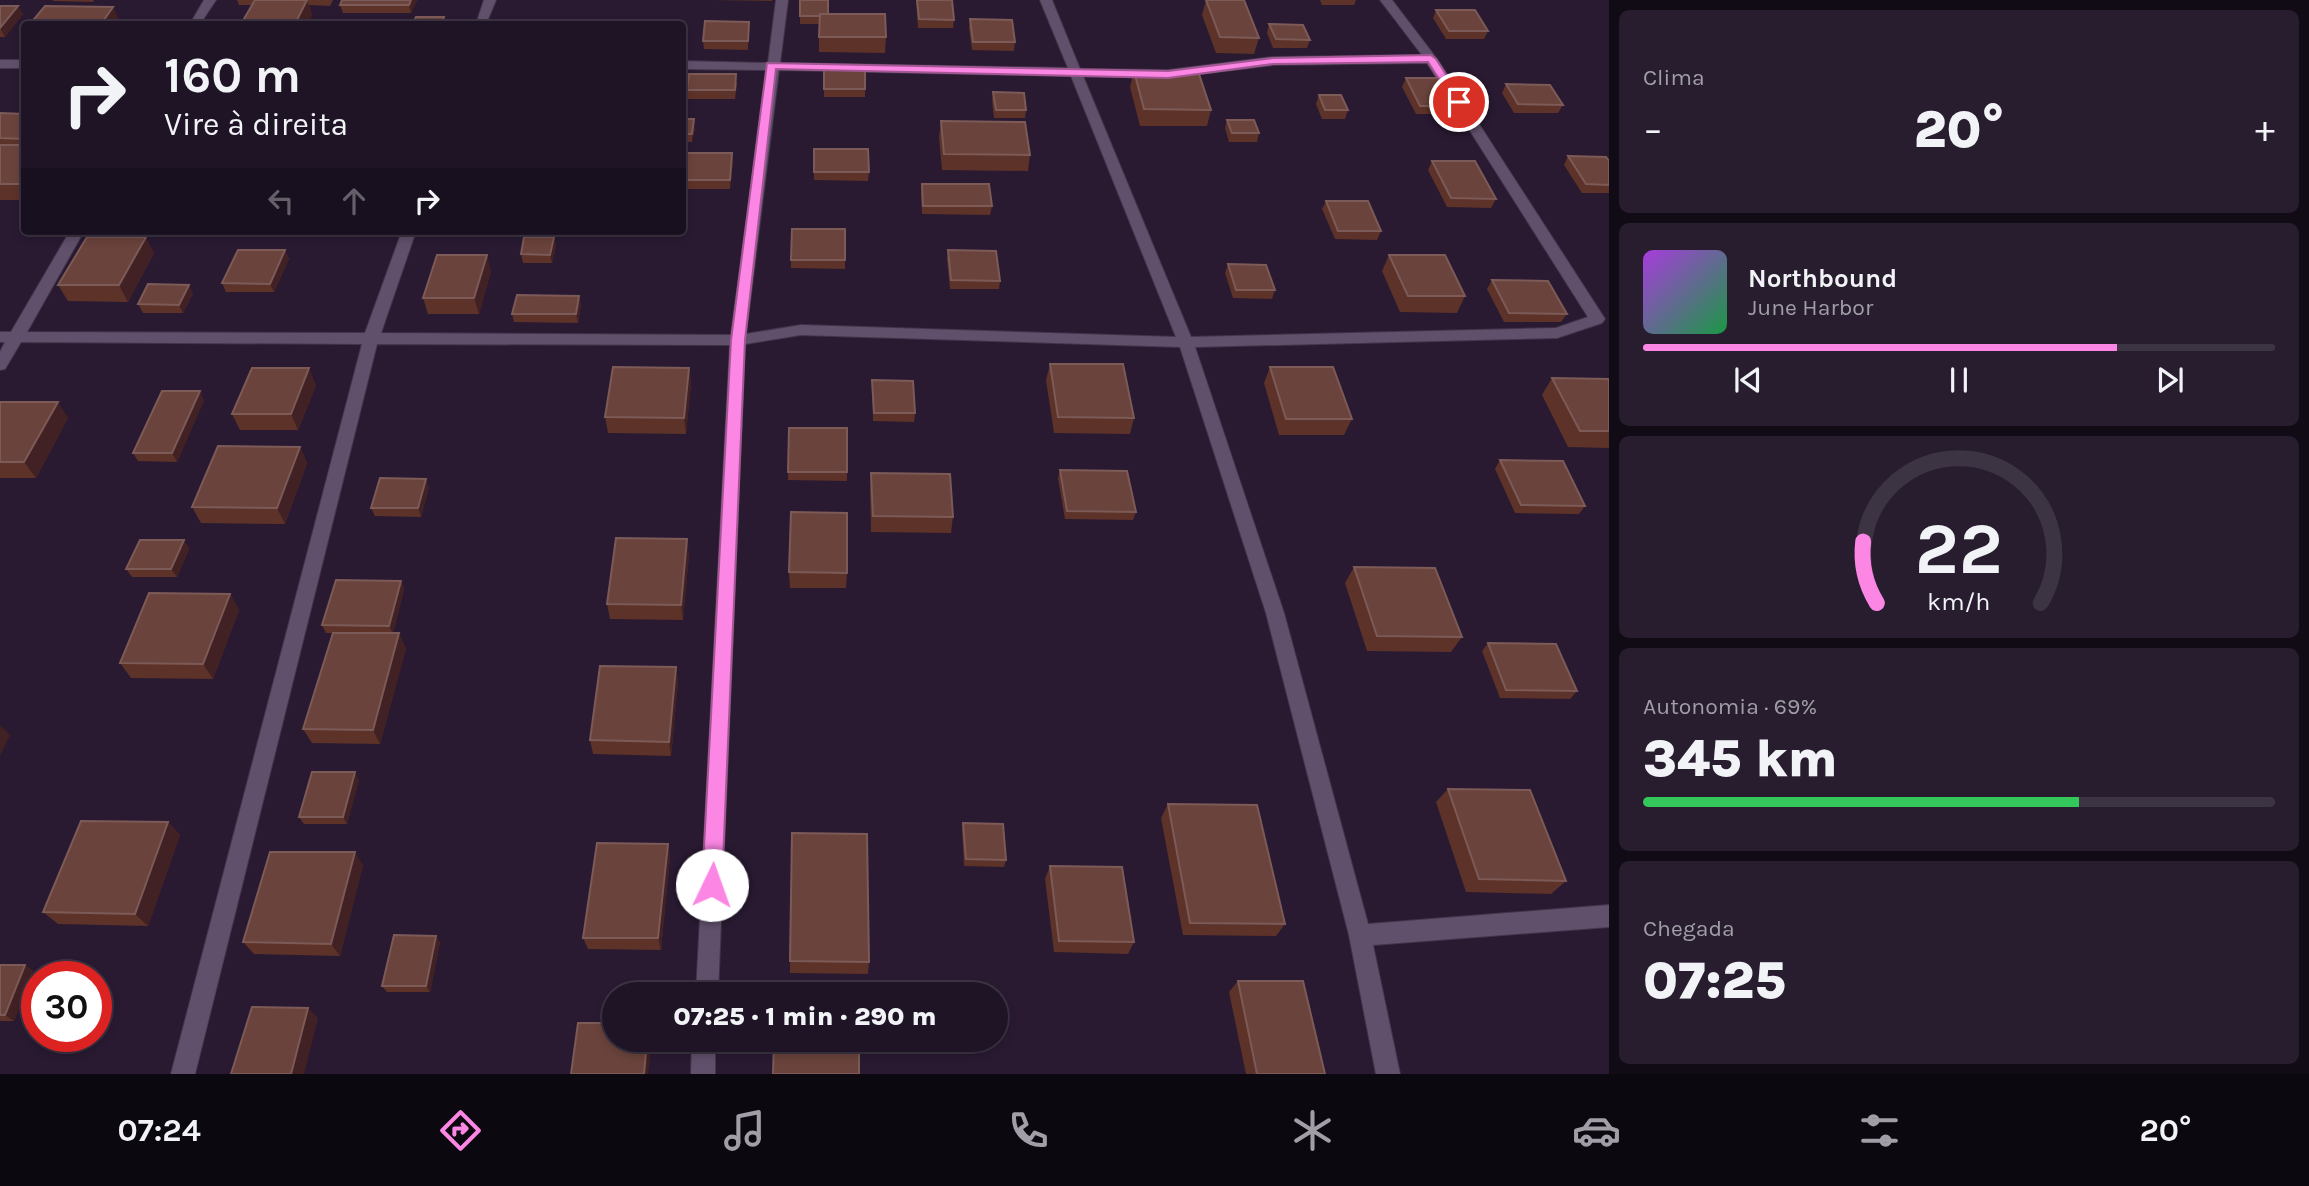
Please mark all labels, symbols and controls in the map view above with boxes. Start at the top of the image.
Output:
text: 160 m [164,47,301,104]
icon: right [49,49,140,140]
text: Clima [1643,64,1705,91]
pin [1429,72,1489,132]
icon: arrive [1440,83,1478,121]
text: 20° [1914,99,2004,160]
text: Vire à direita [164,106,348,143]
text: − [1643,107,1663,152]
text: + [2255,107,2275,152]
icon: left [262,182,300,220]
icon: ahead [335,182,373,220]
icon: right [408,182,446,220]
text: Northbound [1748,263,1897,294]
text: June Harbor [1748,294,1873,321]
icon: previous [1729,361,1767,399]
icon: pause [1940,361,1978,399]
icon: next [2151,361,2189,399]
text: 22 [1915,506,2003,591]
text: km/h [1927,587,1991,616]
text: Autonomia · 69% [1643,693,1817,720]
text: 345 km [1643,728,1838,789]
position arrow [675,848,749,922]
text: Chegada [1643,915,1735,942]
text: 07:25 [1643,950,1786,1011]
speed limit sign: 30 [21,961,112,1052]
text: 07:25 · 1 min · 290 m [673,1001,937,1032]
icon: directions [436,1106,485,1155]
icon: music [720,1106,769,1155]
icon: phone [1004,1106,1053,1155]
icon: climate [1288,1106,1337,1155]
icon: car [1572,1106,1621,1155]
icon: filters [1855,1106,1904,1155]
text: 07:24 [117,1112,201,1149]
text: 20° [2139,1112,2192,1149]

